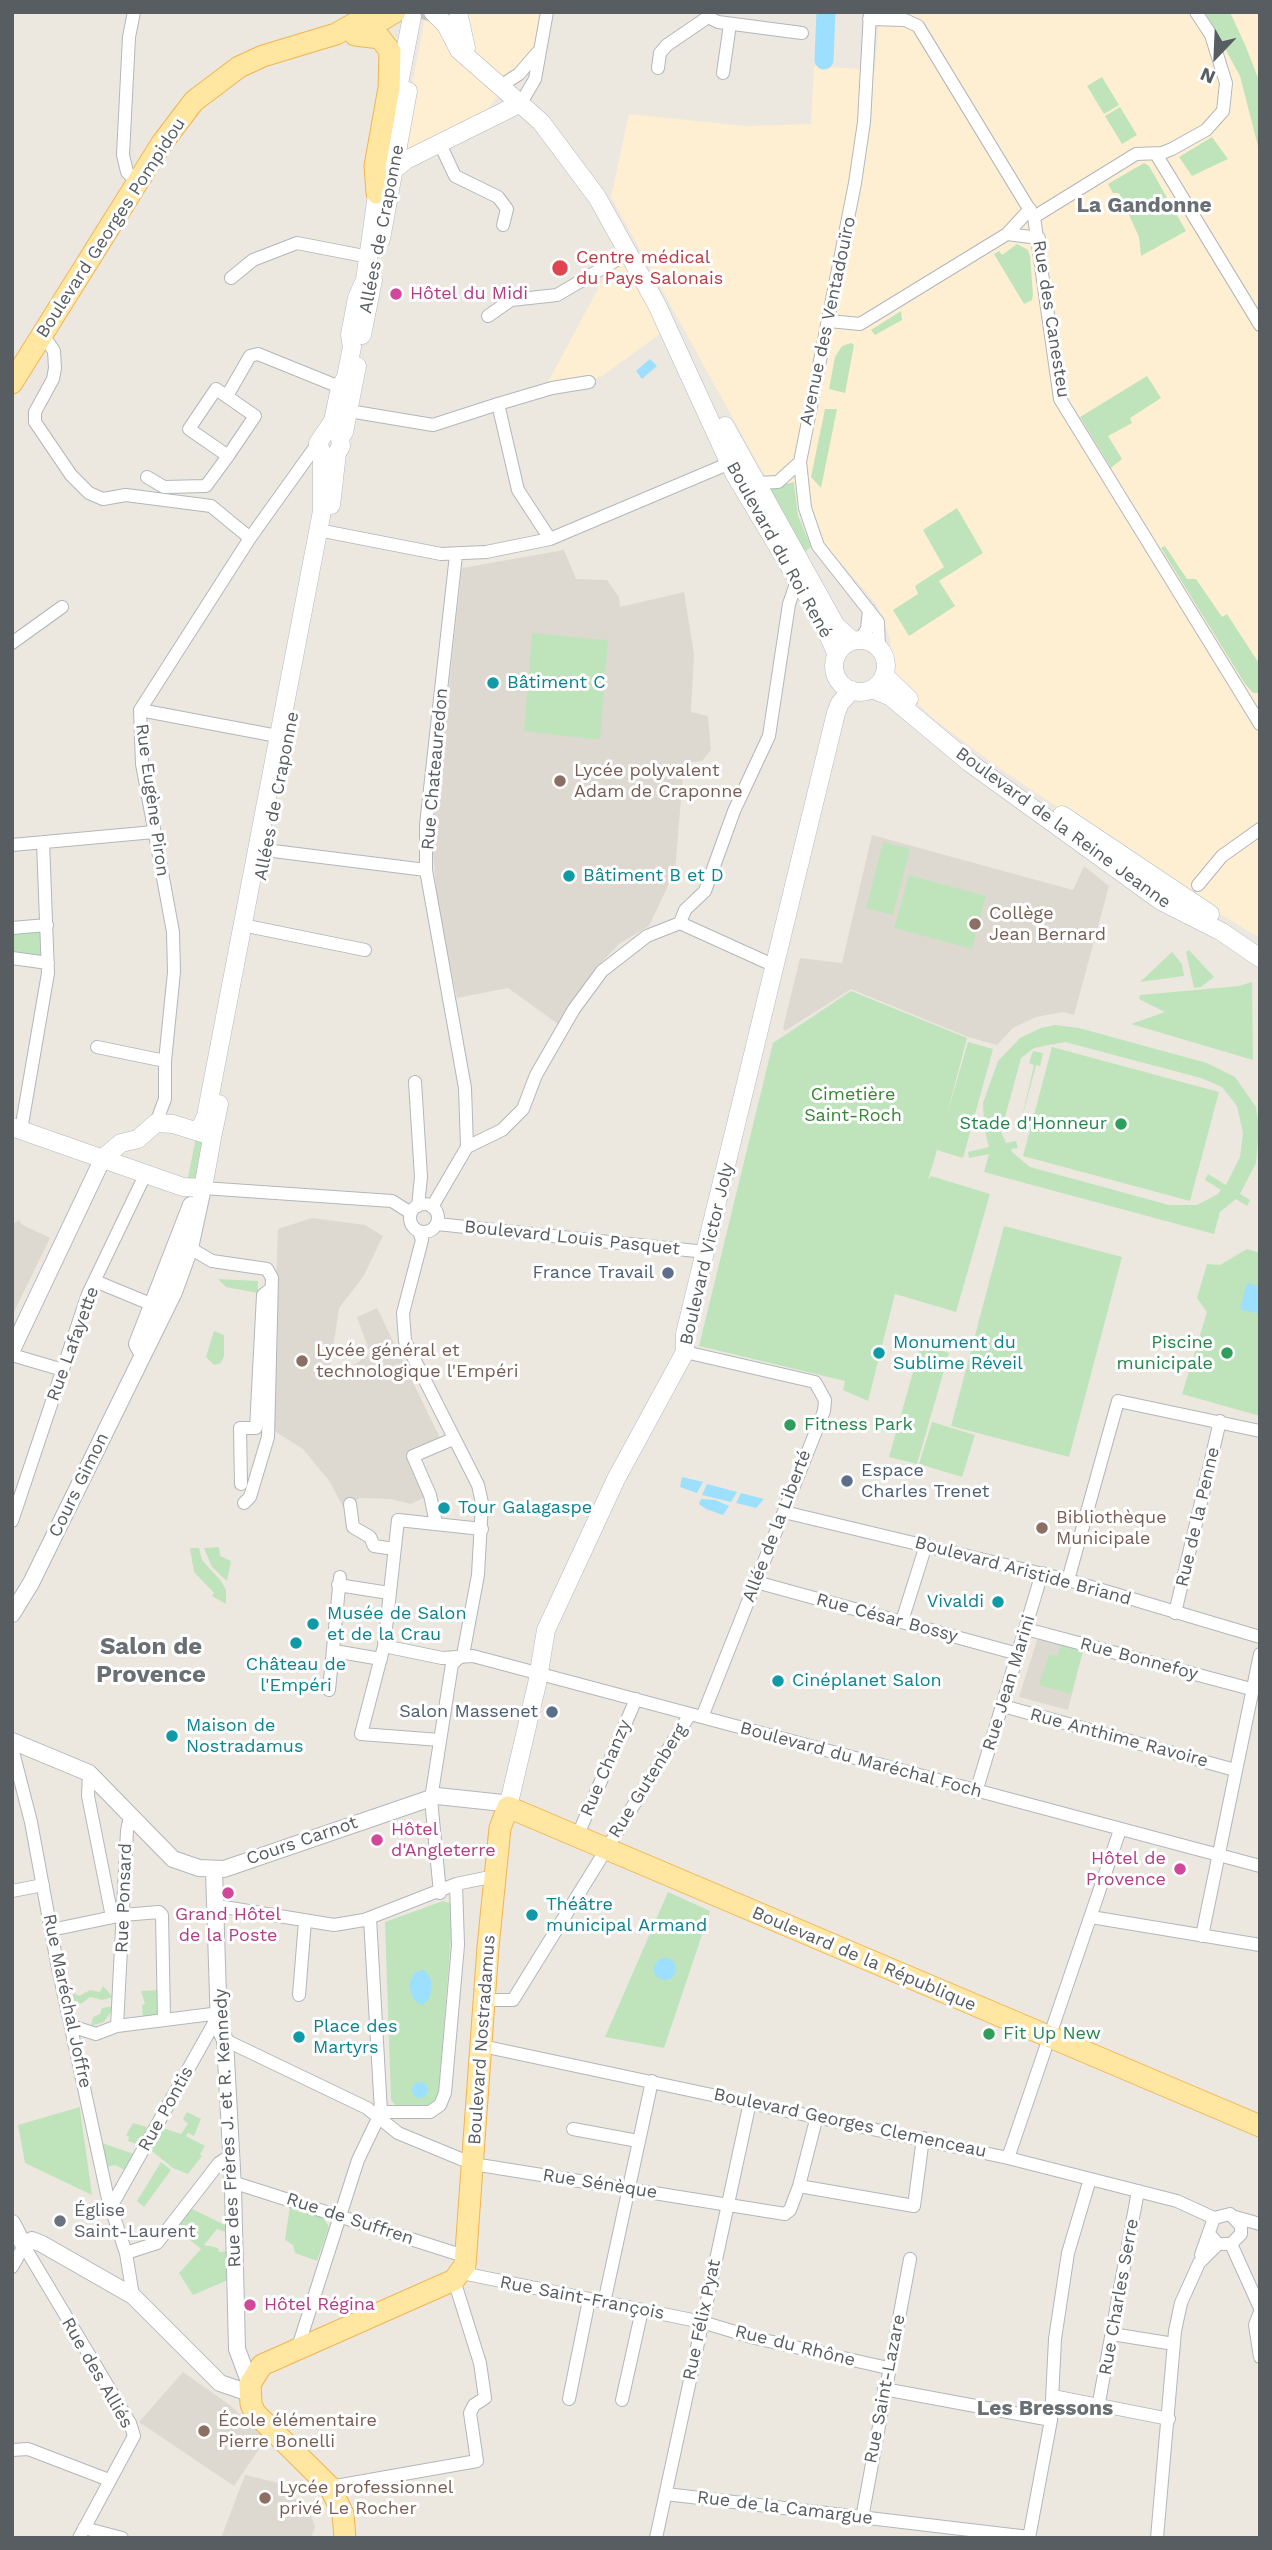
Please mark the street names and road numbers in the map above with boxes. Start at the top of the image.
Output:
street label: Boulevard Georges Pompidou [32,114,190,342]
street label: Allées de Craponne [355,143,409,315]
street label: Avenue des Ventadouïro [795,215,861,427]
street label: Rue des Canesteu [1028,239,1074,399]
street label: Boulevard du Roi René [721,458,837,642]
street label: Rue Chateauredon [417,687,453,851]
street label: Allées de Craponne [250,710,304,882]
street label: Rue Eugène Piron [131,722,173,878]
street label: Boulevard de la Reine Jeanne [951,743,1175,913]
street label: Boulevard Victor Joly [675,1161,739,1347]
street label: Boulevard Louis Pasquet [463,1216,681,1260]
street label: Rue Lafayette [42,1284,104,1404]
street label: Cours Gimon [44,1429,114,1541]
street label: Rue de la Penne [1171,1445,1225,1589]
street label: Allée de la Liberté [738,1447,816,1605]
street label: Boulevard Aristide Briand [912,1532,1134,1610]
street label: Rue César Bossy [814,1589,960,1647]
street label: Rue Jean Marini [978,1613,1040,1753]
street label: Rue Bonnefoy [1078,1633,1200,1685]
street label: Rue Anthime Ravoire [1027,1704,1211,1772]
street label: Rue Chanzy [576,1716,636,1820]
street label: Boulevard du Maréchal Foch [738,1717,984,1803]
street label: Rue Gutenberg [604,1720,692,1842]
street label: Cours Carnot [244,1812,360,1870]
street label: Rue Ponsard [111,1843,137,1953]
street label: Boulevard de la République [749,1902,979,2016]
street label: Rue Maréchal Joffre [38,1912,96,2090]
street label: Boulevard Nostradamus [464,1934,500,2146]
street label: Rue des Frères J. et R. Kennedy [210,1988,246,2268]
street label: Rue Pontis [134,2063,198,2155]
street label: Boulevard Georges Clemenceau [712,2083,988,2163]
street label: Rue Sénèque [541,2164,659,2204]
street label: Rue de Suffren [284,2188,416,2250]
street label: Rue Charles Serre [1095,2217,1143,2377]
street label: Rue Félix Pyat [679,2257,725,2383]
street label: Rue Saint-François [498,2271,666,2325]
street label: Rue Saint-Lazare [860,2313,910,2465]
street label: Rue des Alliés [57,2314,137,2432]
street label: Rue du Rhône [733,2321,857,2371]
street label: Rue de la Camargue [696,2487,874,2529]

